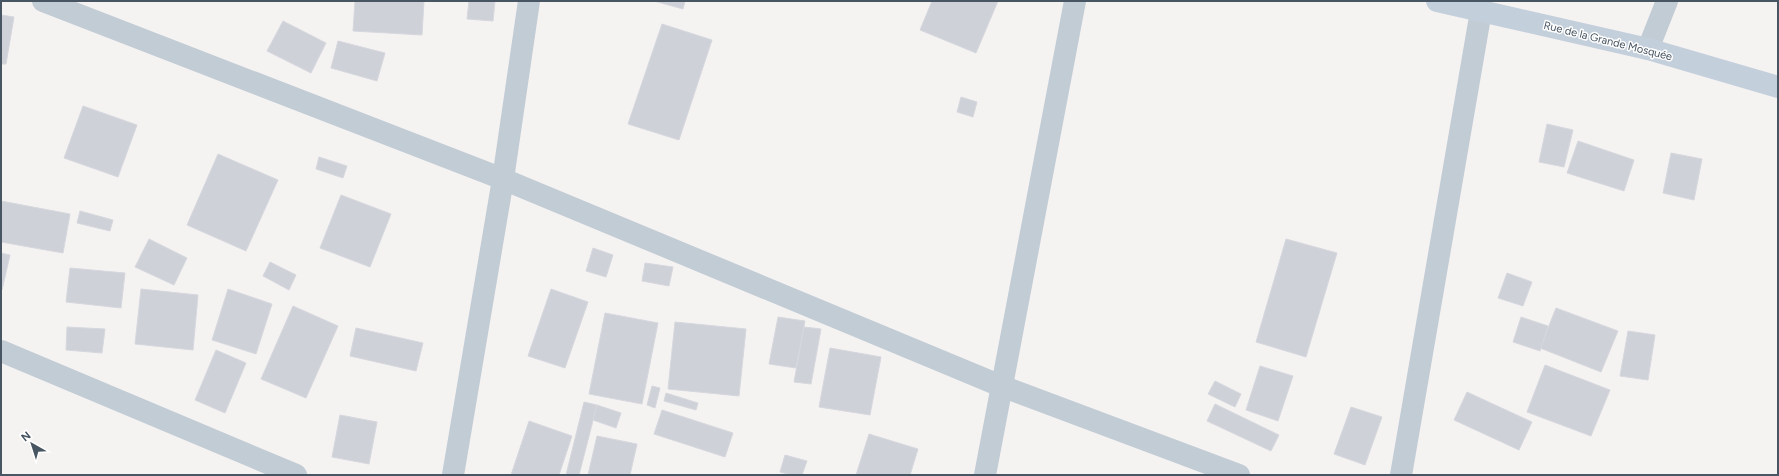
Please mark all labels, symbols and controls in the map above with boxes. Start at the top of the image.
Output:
street label: Rue de la Grande Mosquée [1542,19,1674,63]
north arrow [12,424,52,464]
text: N [19,429,33,444]

